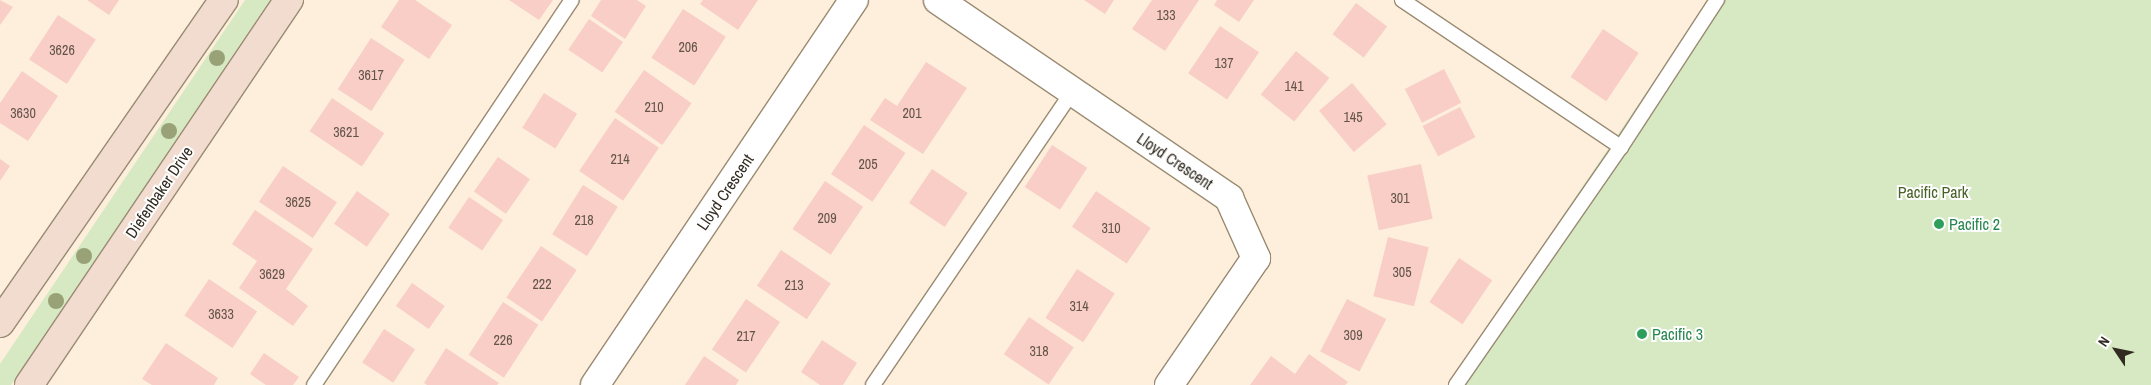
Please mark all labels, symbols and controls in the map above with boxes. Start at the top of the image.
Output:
house number: 133 [1156,7,1176,23]
house number: 206 [678,39,698,55]
house number: 3626 [49,42,75,58]
house number: 137 [1214,55,1234,71]
house number: 3617 [358,67,384,83]
house number: 141 [1284,78,1304,94]
house number: 210 [644,99,664,115]
house number: 3630 [10,105,36,121]
house number: 201 [902,105,922,121]
house number: 145 [1343,109,1363,125]
house number: 3621 [333,124,359,140]
street label: Lloyd Crescent [1133,129,1217,193]
street label: Diefenbaker Drive [121,143,197,241]
street label: Lloyd Crescent [693,150,757,234]
house number: 214 [610,151,630,167]
house number: 205 [858,156,878,172]
park label: Pacific Park [1898,182,1968,202]
house number: 301 [1390,190,1410,206]
house number: 3625 [285,194,311,210]
house number: 209 [817,210,837,226]
house number: 218 [574,212,594,228]
place label: Pacific 2 [1949,214,2000,234]
marker: Pacific 2 [1933,218,1945,230]
house number: 310 [1101,220,1121,236]
house number: 305 [1392,264,1412,280]
house number: 3629 [259,266,285,282]
house number: 222 [532,276,552,292]
house number: 213 [784,277,804,293]
house number: 314 [1069,298,1089,314]
house number: 3633 [208,306,234,322]
place label: Pacific 3 [1652,324,1703,344]
north arrow [2091,325,2141,375]
house number: 309 [1343,327,1363,343]
house number: 217 [736,328,756,344]
marker: Pacific 3 [1636,328,1648,340]
house number: 226 [493,332,513,348]
text: N [2094,333,2113,350]
house number: 318 [1029,343,1049,359]

